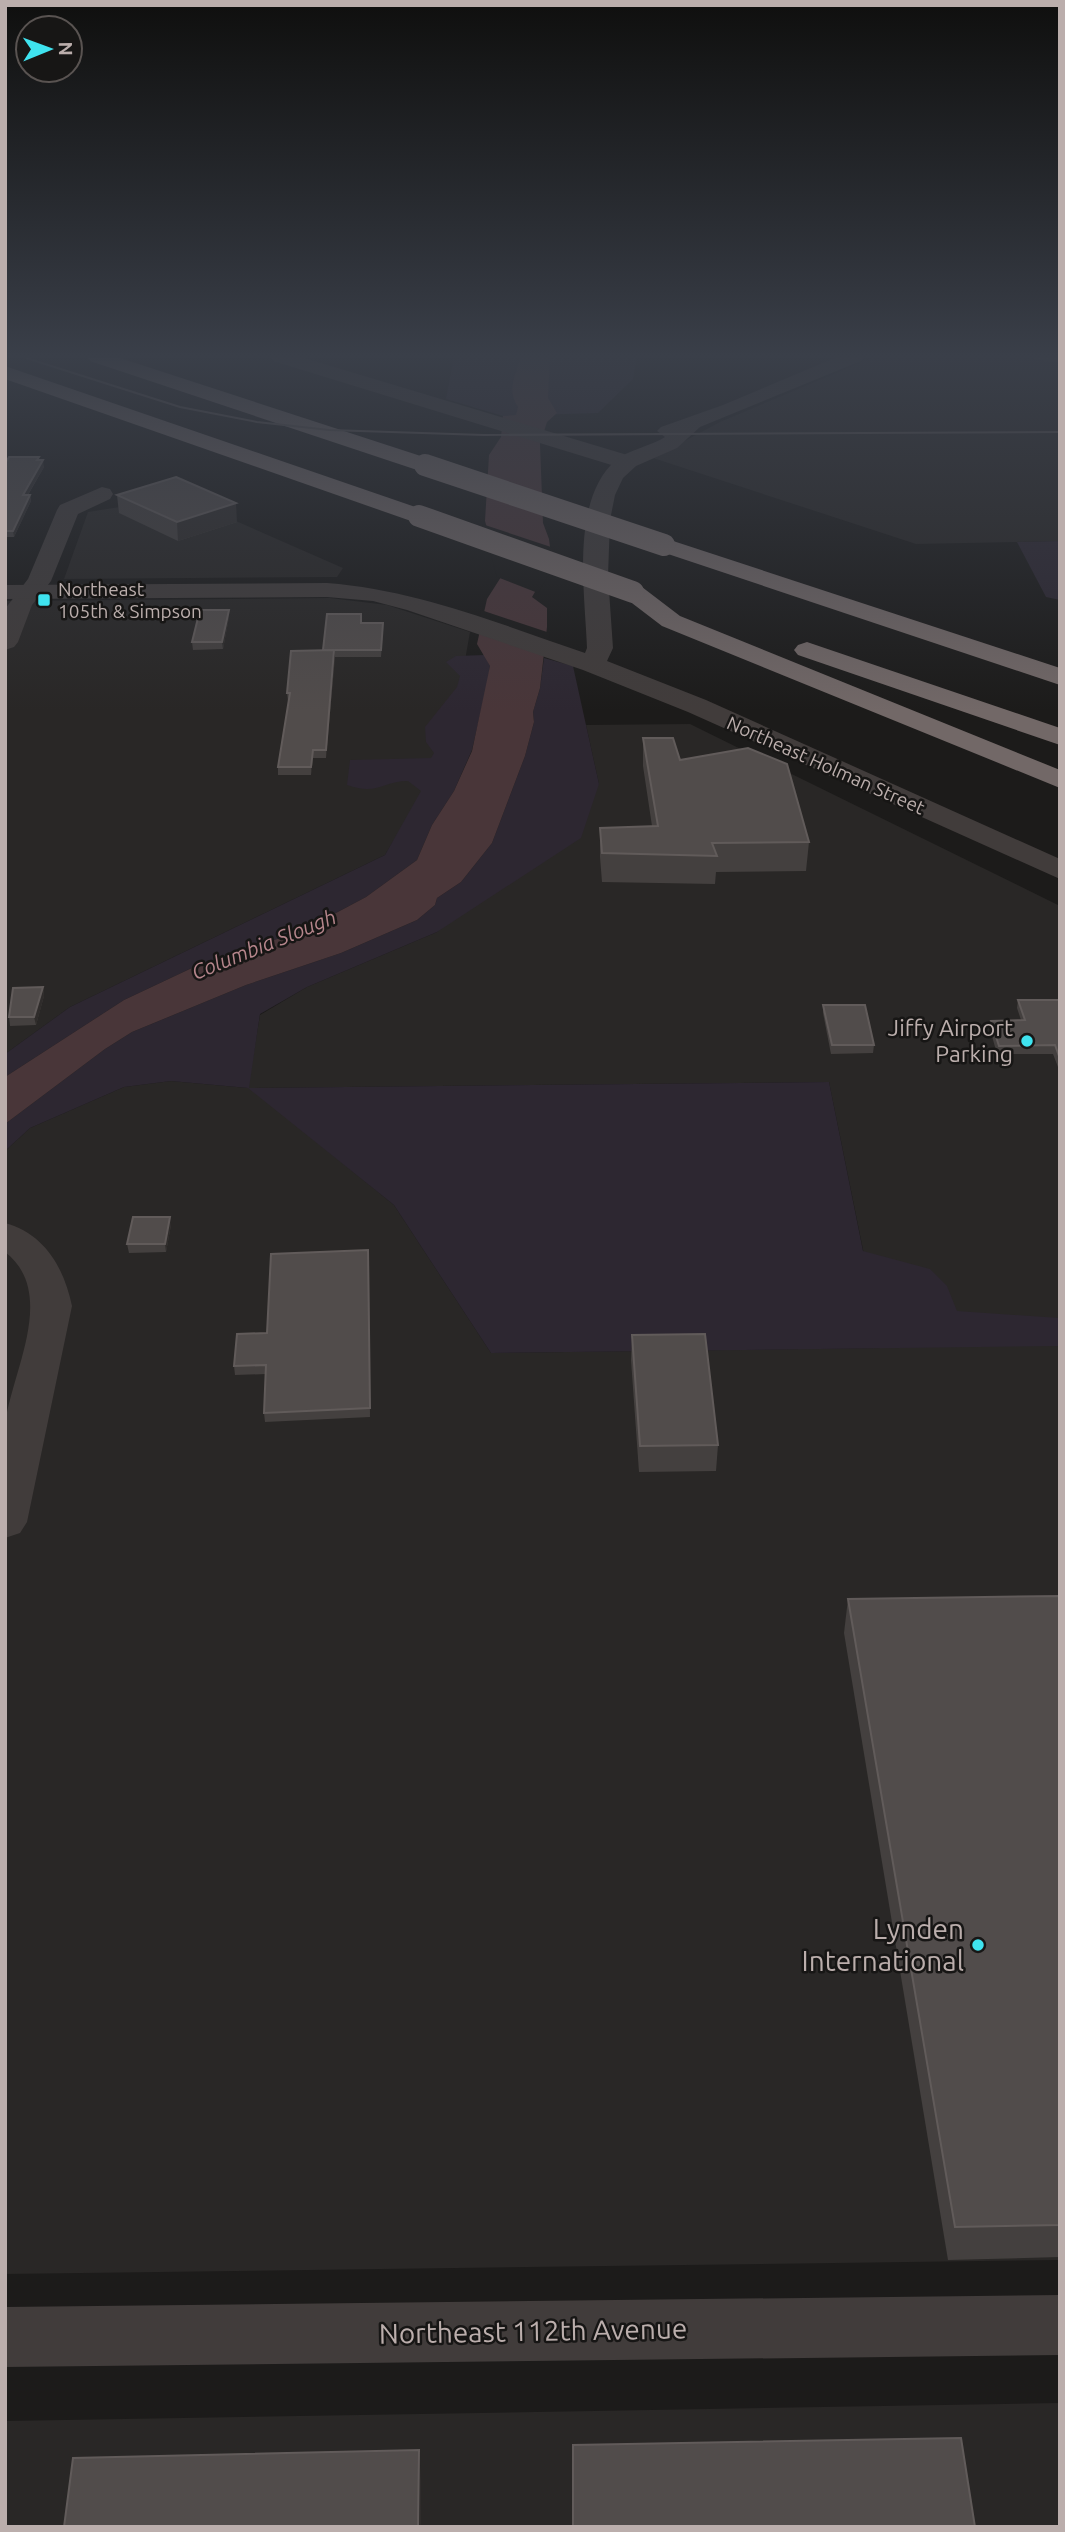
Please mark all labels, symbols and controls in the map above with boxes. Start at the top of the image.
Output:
north arrow [14,14,84,84]
text: N [55,41,77,56]
place label: Northeast 105th & Simpson [58,578,202,622]
marker: Northeast 105th & Simpson [36,592,52,608]
street label: Northeast Holman Street [724,711,929,819]
water label: Columbia Slough [188,904,339,984]
place label: Jiffy Airport Parking [888,1015,1013,1066]
marker: Jiffy Airport Parking [1019,1033,1035,1049]
place label: Lynden International [802,1913,964,1976]
marker: Lynden International [970,1937,986,1953]
street label: Northeast 112th Avenue [378,2312,687,2349]

